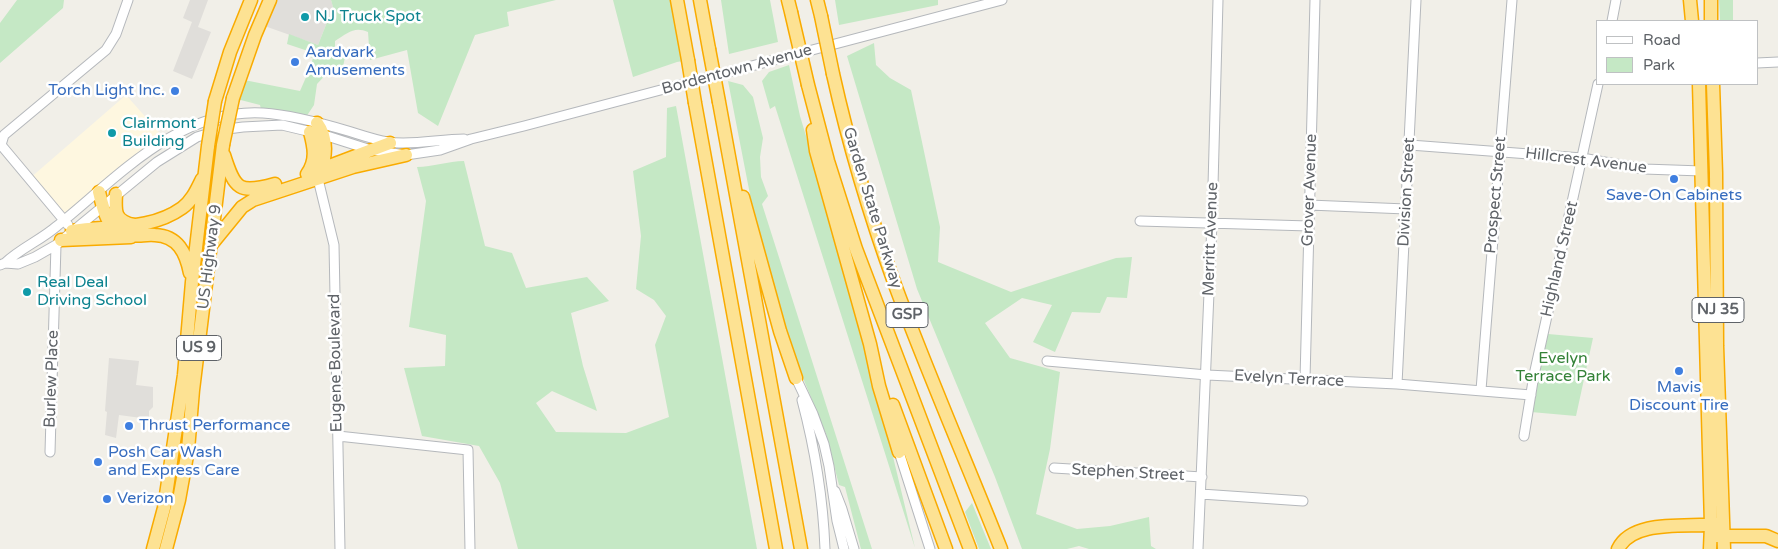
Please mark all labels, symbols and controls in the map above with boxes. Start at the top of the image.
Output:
place label: NJ Truck Spot [315,7,421,27]
marker: NJ Truck Spot [299,11,311,23]
legend [1596,20,1758,85]
text: Road [1643,31,1681,49]
street label: Bordentown Avenue [660,41,814,99]
place label: Aardvark Amusements [305,43,405,81]
marker: Aardvark Amusements [289,56,301,68]
text: Park [1643,56,1675,74]
place label: Torch Light Inc. [48,81,165,101]
marker: Torch Light Inc. [169,85,181,97]
place label: Clairmont Building [122,114,196,152]
street label: Garden State Parkway [838,125,906,291]
marker: Clairmont Building [106,127,118,139]
street label: Grover Avenue [1298,133,1322,247]
street label: Prospect Street [1481,136,1511,254]
street label: Division Street [1395,137,1419,247]
street label: Hillcrest Avenue [1524,144,1648,178]
marker: Save-On Cabinets [1668,173,1680,185]
street label: Merritt Avenue [1199,182,1223,296]
place label: Save-On Cabinets [1606,186,1742,206]
street label: Highland Street [1537,199,1583,319]
street label: US Highway 9 [194,203,226,311]
place label: Real Deal Driving School [37,273,147,311]
marker: Real Deal Driving School [21,286,33,298]
street label: Eugene Boulevard [325,294,347,432]
road number: NJ 35 [1692,298,1744,322]
road number: GSP [886,302,928,328]
street label: Burlew Place [41,330,63,428]
road number: US 9 [176,336,222,360]
park label: Evelyn Terrace Park [1516,349,1610,387]
marker: Mavis Discount Tire [1673,365,1685,377]
street label: Evelyn Terrace [1233,367,1345,391]
place label: Mavis Discount Tire [1629,378,1729,416]
place label: Thrust Performance [139,416,290,436]
marker: Thrust Performance [123,420,135,432]
place label: Posh Car Wash and Express Care [108,443,239,481]
marker: Posh Car Wash and Express Care [92,456,104,468]
street label: Stephen Street [1071,460,1185,486]
place label: Verizon [117,489,174,509]
marker: Verizon [101,493,113,505]

